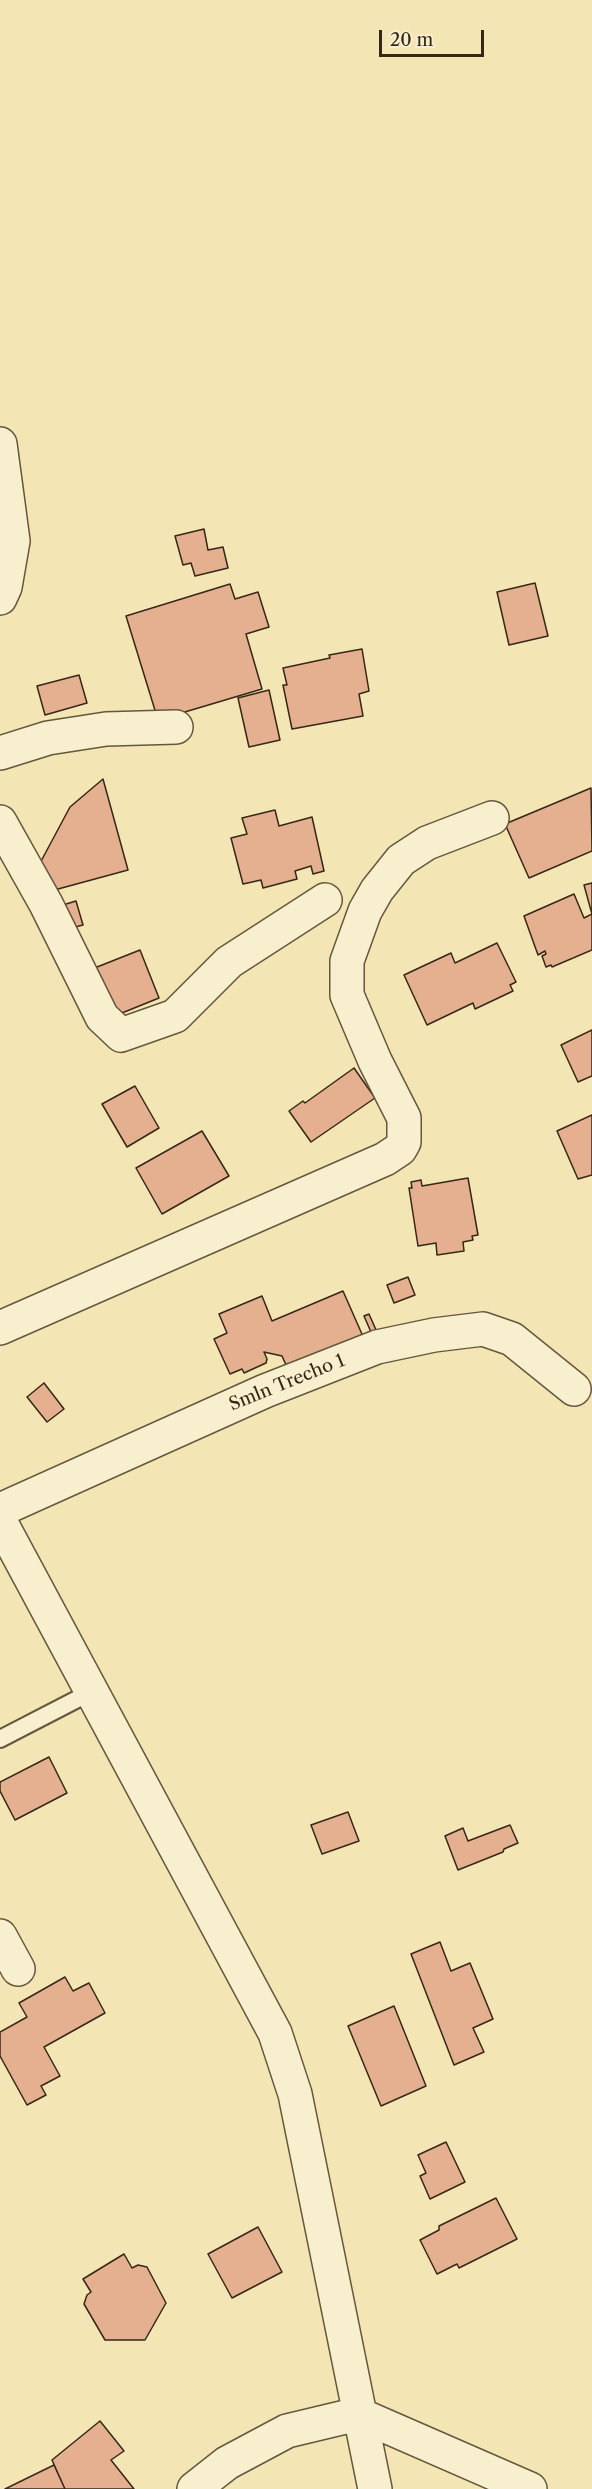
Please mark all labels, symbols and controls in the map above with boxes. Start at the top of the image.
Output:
scale bar [382,18,487,56]
text: 20 m [390,29,433,51]
street label: Smln Trecho 1 [226,1350,348,1416]

